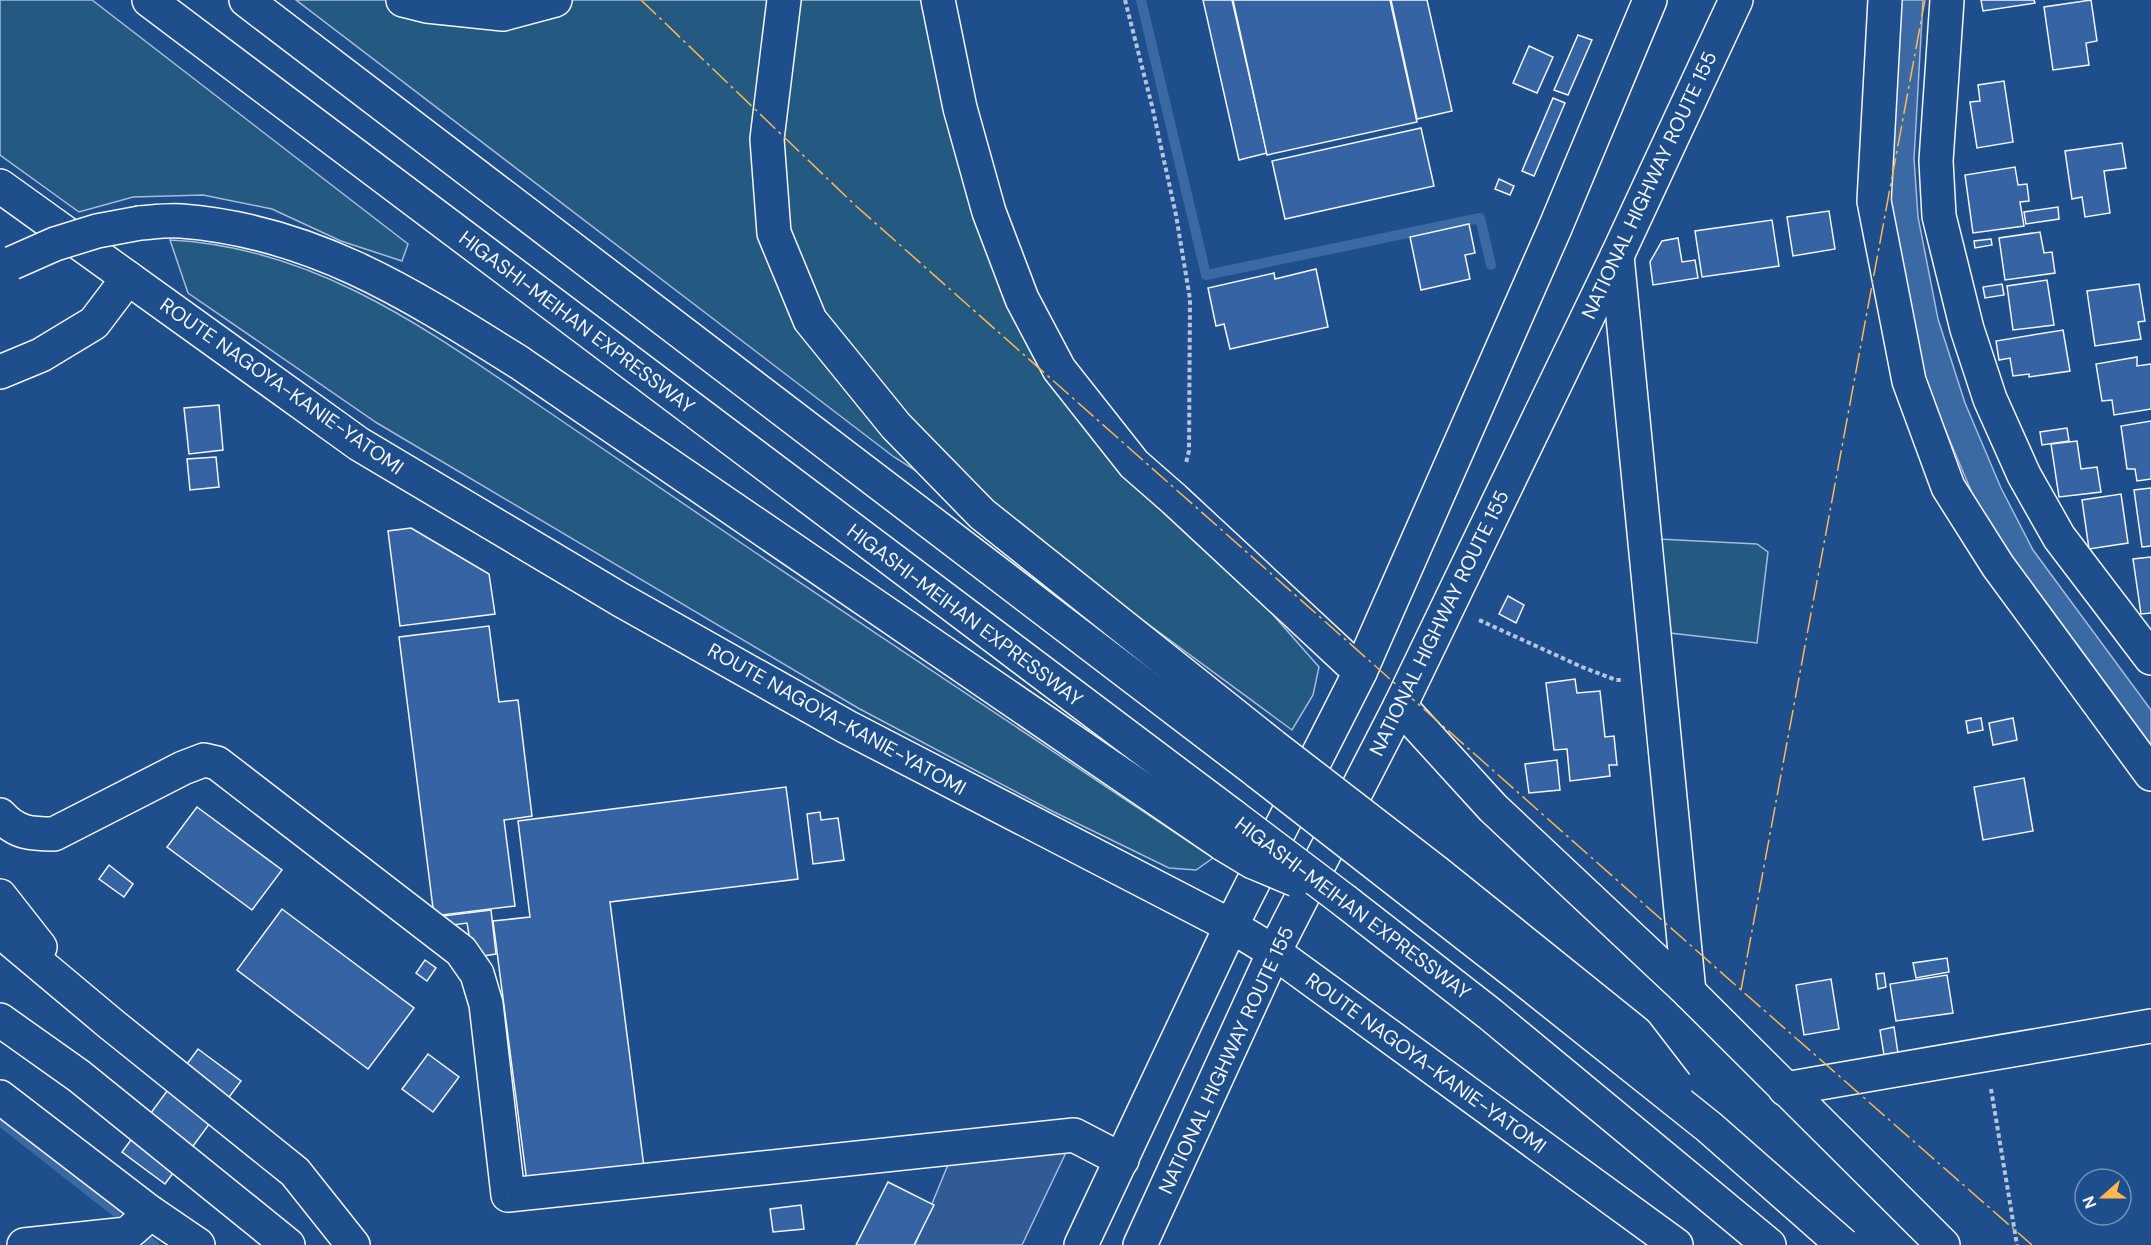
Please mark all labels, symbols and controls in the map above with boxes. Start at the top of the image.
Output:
street label: NATIONAL HIGHWAY ROUTE 155 [1575,47,1723,323]
street label: HIGASHI-MEIHAN EXPRESSWAY [454,225,700,419]
street label: ROUTE NAGOYA-KANIE-YATOMI [155,292,409,480]
street label: NATIONAL HIGHWAY ROUTE 155 [1363,486,1515,760]
street label: HIGASHI-MEIHAN EXPRESSWAY [842,518,1088,712]
street label: ROUTE NAGOYA-KANIE-YATOMI [703,637,971,801]
street label: HIGASHI-MEIHAN EXPRESSWAY [1230,811,1476,1005]
street label: NATIONAL HIGHWAY ROUTE 155 [1152,922,1300,1198]
street label: ROUTE NAGOYA-KANIE-YATOMI [1300,967,1552,1159]
north arrow [2073,1167,2133,1227]
text: N [2078,1193,2101,1211]

